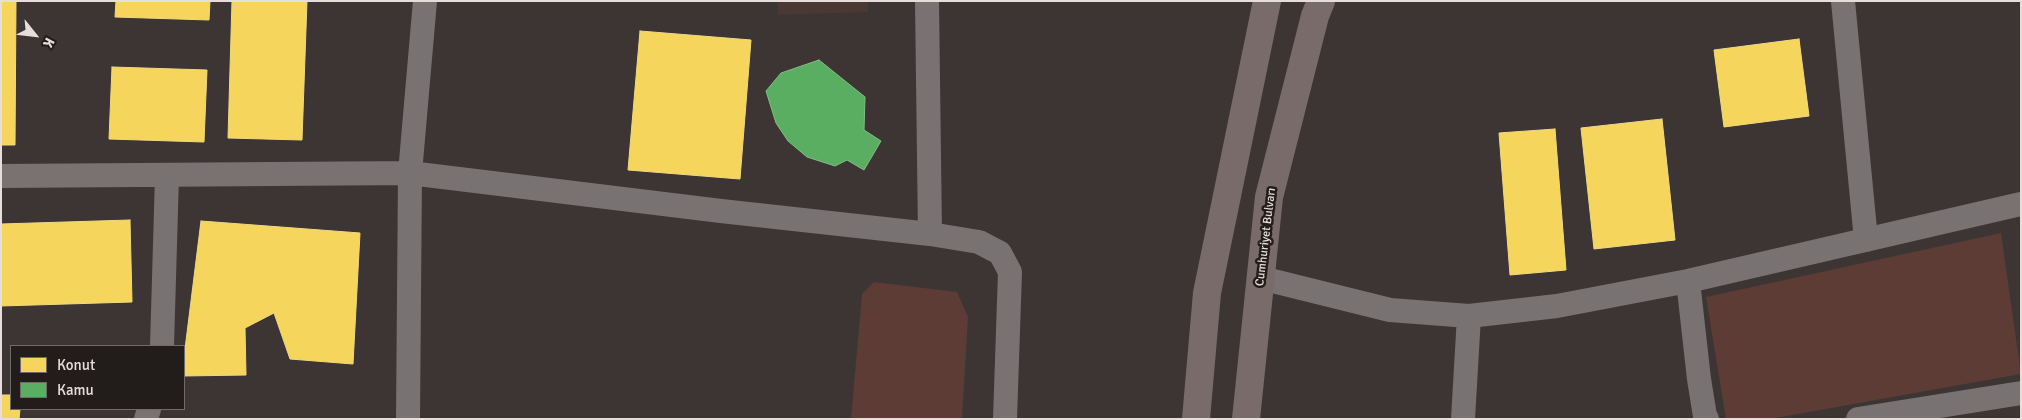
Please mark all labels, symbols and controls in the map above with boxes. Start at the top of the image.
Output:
north arrow [10,10,60,60]
text: K [39,35,58,50]
street label: Cumhuriyet Bulvarı [1253,187,1279,287]
legend [10,345,185,410]
text: Konut [57,356,95,374]
text: Kamu [57,381,94,399]

